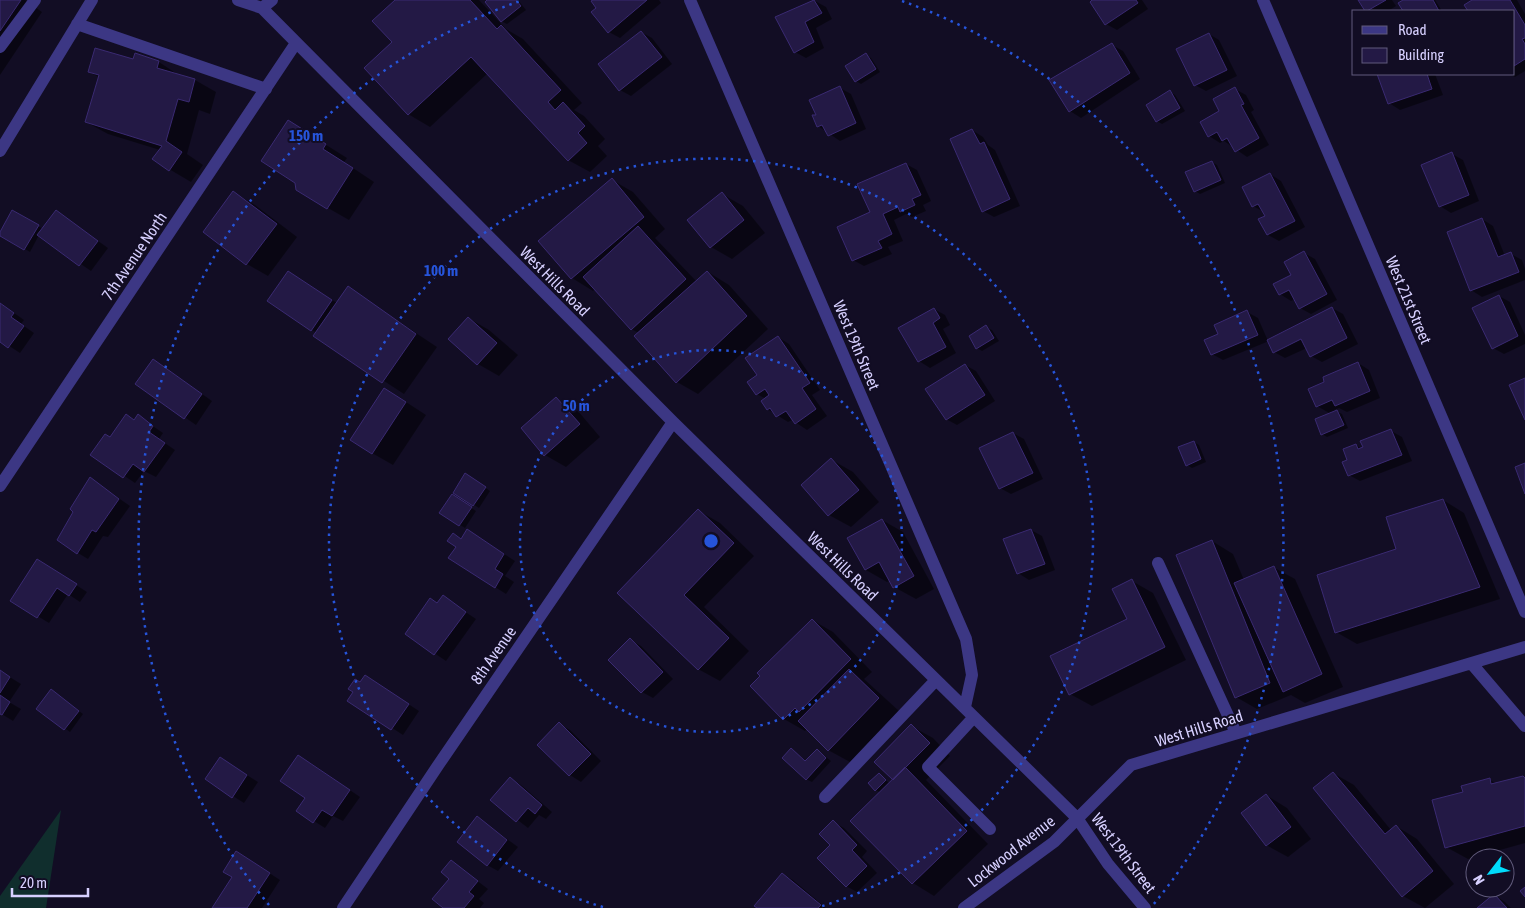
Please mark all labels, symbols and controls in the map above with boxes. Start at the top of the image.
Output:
legend [1352,10,1515,75]
text: Road [1398,21,1427,38]
text: Building [1398,46,1444,63]
text: 150 m [289,127,323,144]
street label: 7th Avenue North [98,208,170,304]
street label: West Hills Road [517,243,593,319]
street label: West 21st Street [1382,253,1436,347]
text: 100 m [424,262,458,279]
street label: West 19th Street [830,298,884,393]
text: 50 m [563,397,590,414]
street label: West Hills Road [804,528,882,604]
centre of rings [702,532,720,550]
street label: 8th Avenue [467,623,519,687]
street label: West Hills Road [1153,706,1245,750]
street label: West 19th Street [1088,809,1160,897]
street label: Lockwood Avenue [964,812,1058,890]
north arrow [1465,848,1515,898]
scale bar [12,866,89,898]
text: N [1470,872,1488,887]
text: 20 m [20,874,47,891]

